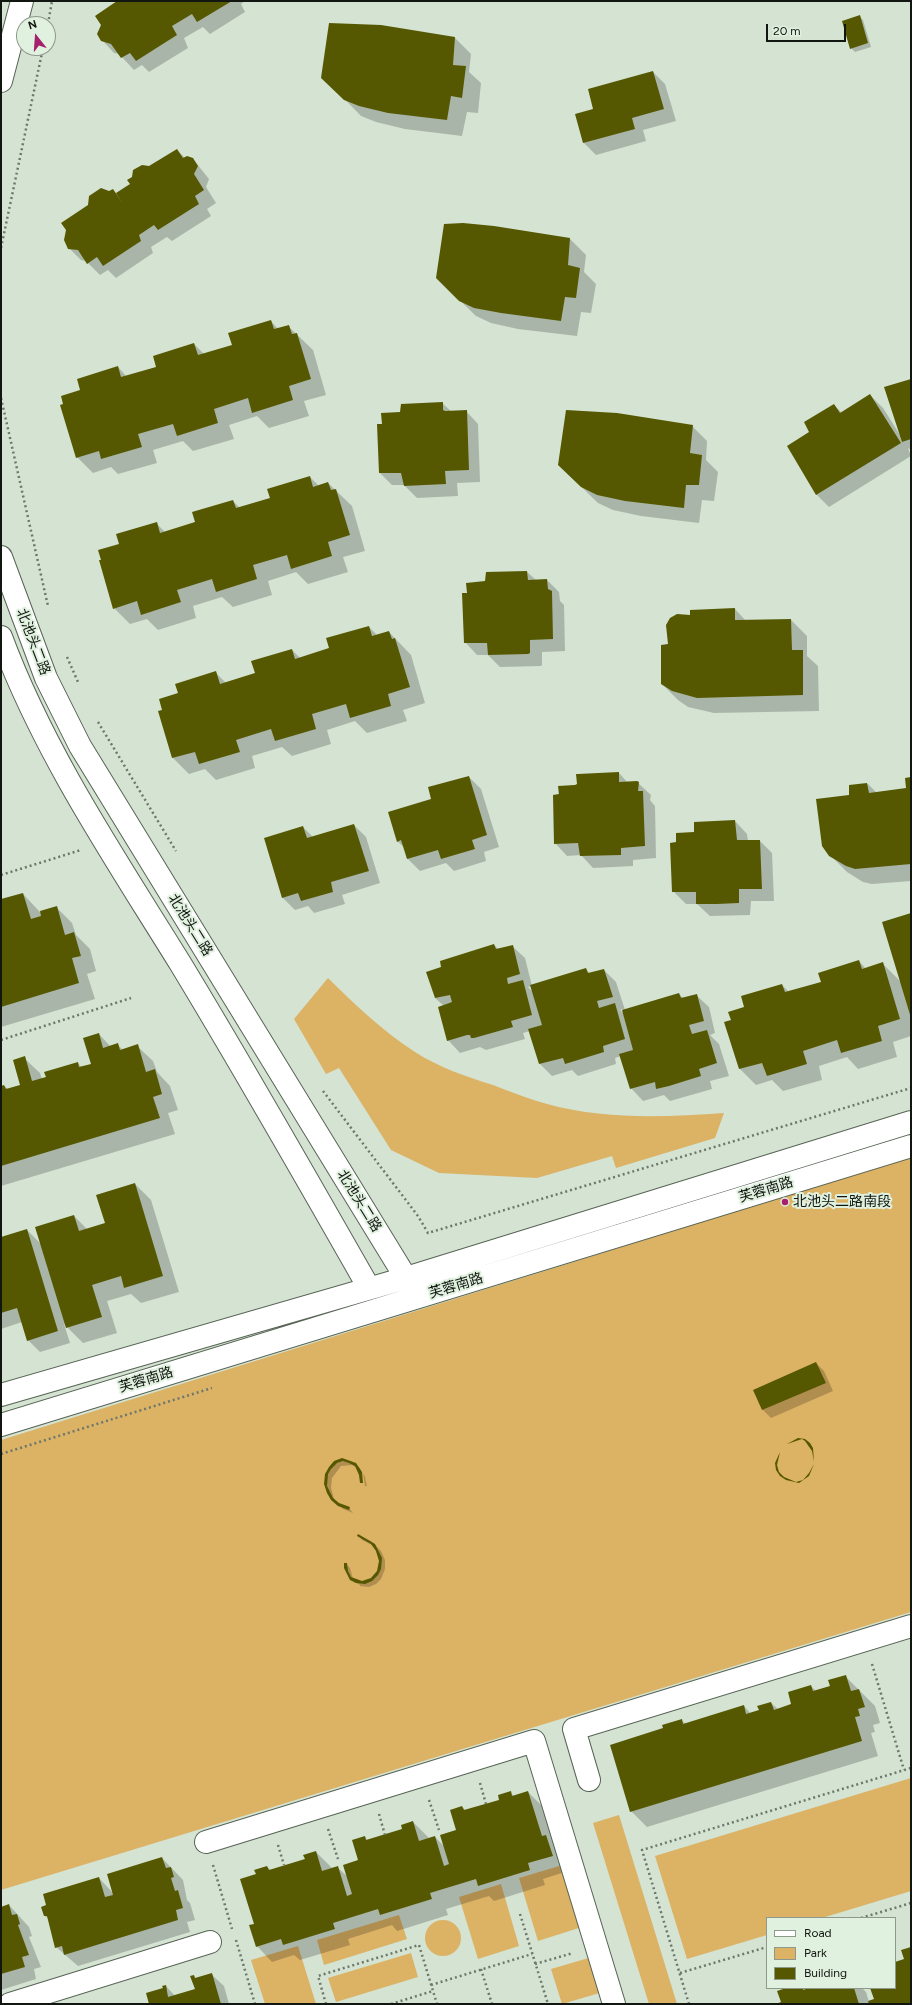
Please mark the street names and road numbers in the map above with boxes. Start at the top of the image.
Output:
street label: 北池头二路 [13,606,53,678]
street label: 北池头二路 [164,891,216,959]
street label: 北池头二路 [333,1167,385,1235]
street label: 芙蓉南路 [737,1174,795,1206]
street label: 芙蓉南路 [427,1270,485,1302]
street label: 芙蓉南路 [117,1364,175,1396]

